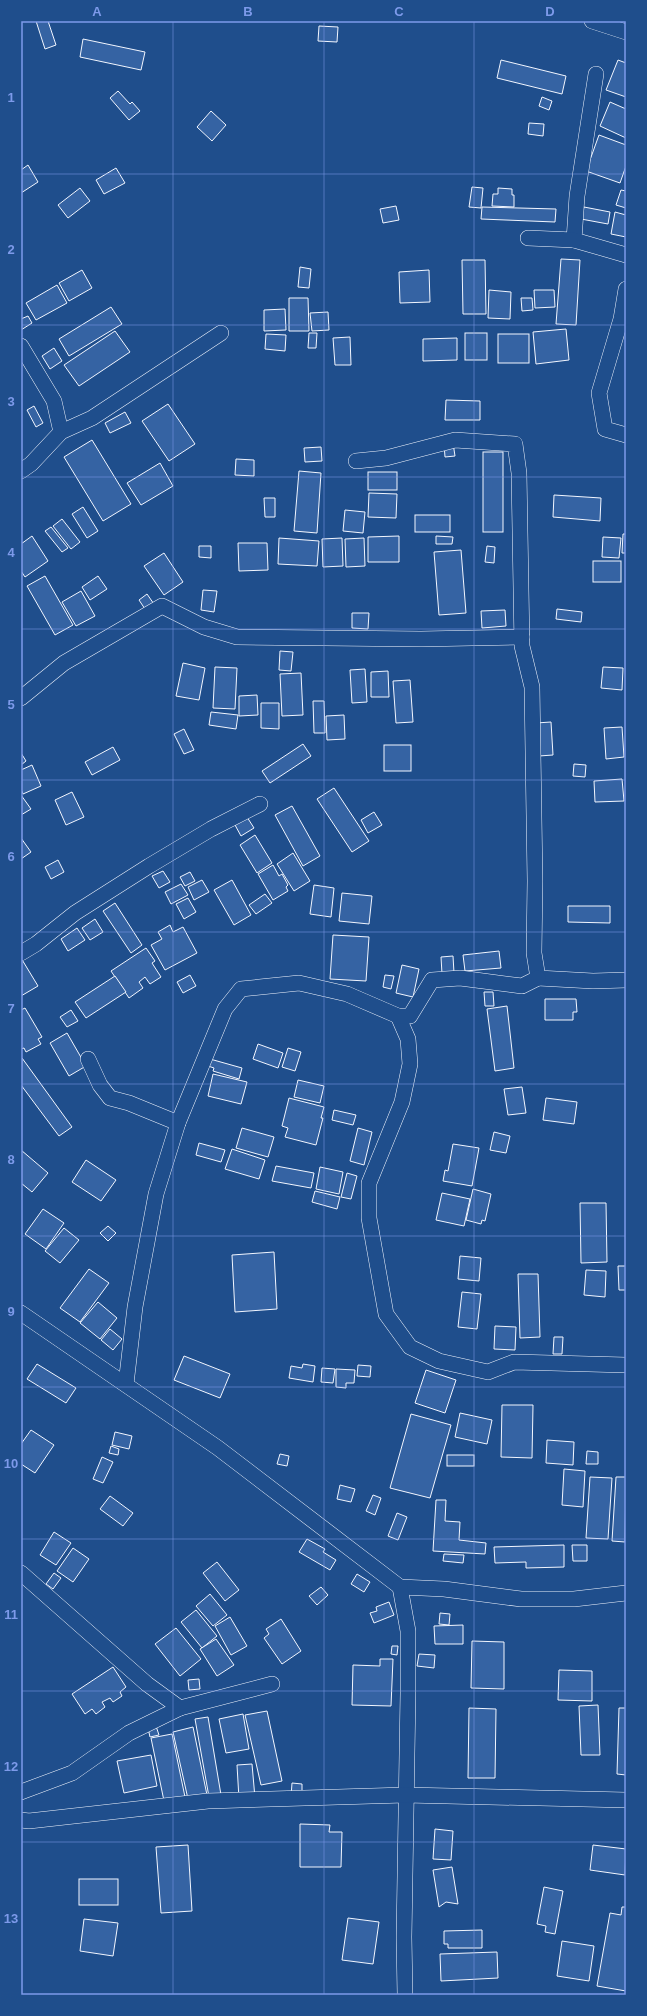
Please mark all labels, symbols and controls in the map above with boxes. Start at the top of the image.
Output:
text: A [92,4,102,19]
text: B [243,4,253,19]
text: C [394,4,404,19]
text: D [545,4,555,19]
text: 1 [7,90,15,105]
text: 2 [7,242,15,257]
text: 3 [7,394,15,409]
text: 4 [7,545,15,560]
text: 5 [7,697,15,712]
text: 6 [7,849,15,864]
text: 7 [7,1001,15,1016]
text: 8 [7,1152,15,1167]
text: 9 [7,1304,15,1319]
text: 10 [4,1456,18,1471]
text: 11 [4,1607,18,1622]
text: 12 [4,1759,18,1774]
text: 13 [4,1911,18,1926]

